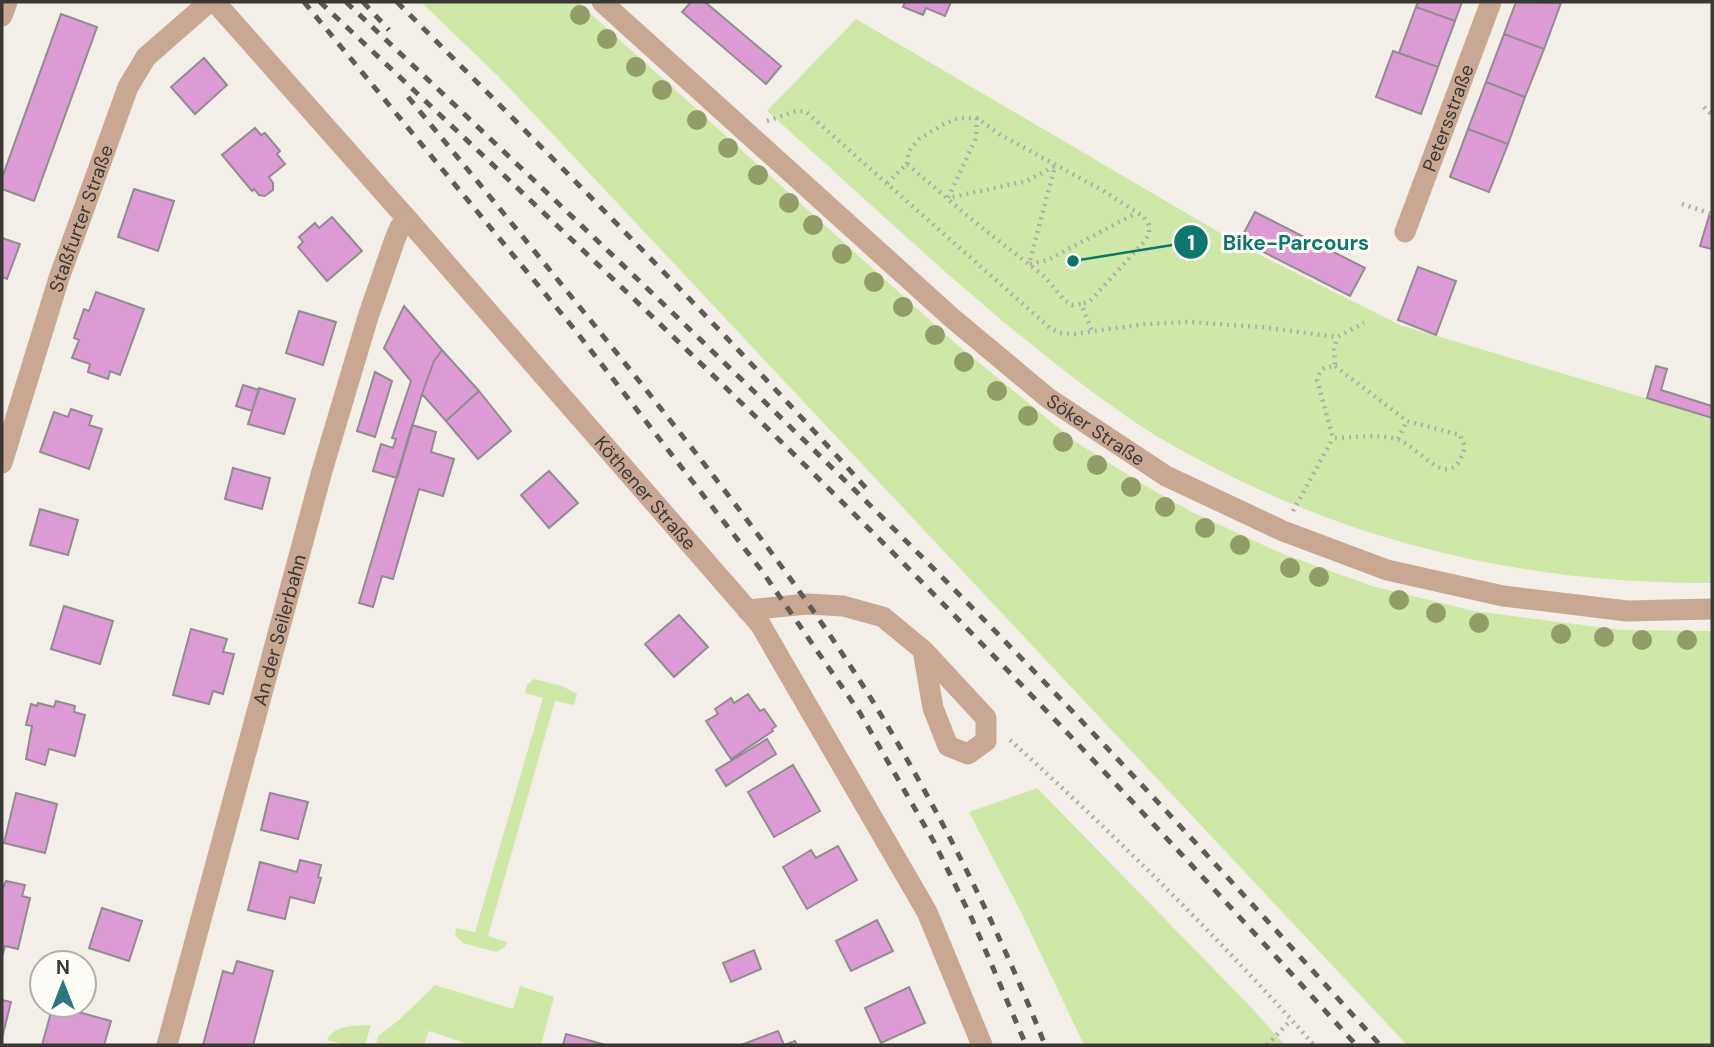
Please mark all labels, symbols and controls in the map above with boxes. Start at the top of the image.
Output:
street label: Petersstraße [1416,61,1479,175]
street label: Staßfurter Straße [43,141,119,295]
callout: Bike-Parcours [1174,221,1383,263]
text: 1 [1187,229,1195,257]
text: Bike-Parcours [1223,229,1369,257]
street label: Söker Straße [1042,388,1150,471]
street label: Köthener Straße [589,431,702,555]
street label: An der Seilerbahn [247,551,311,708]
north arrow [28,949,98,1019]
text: N [56,955,70,980]

